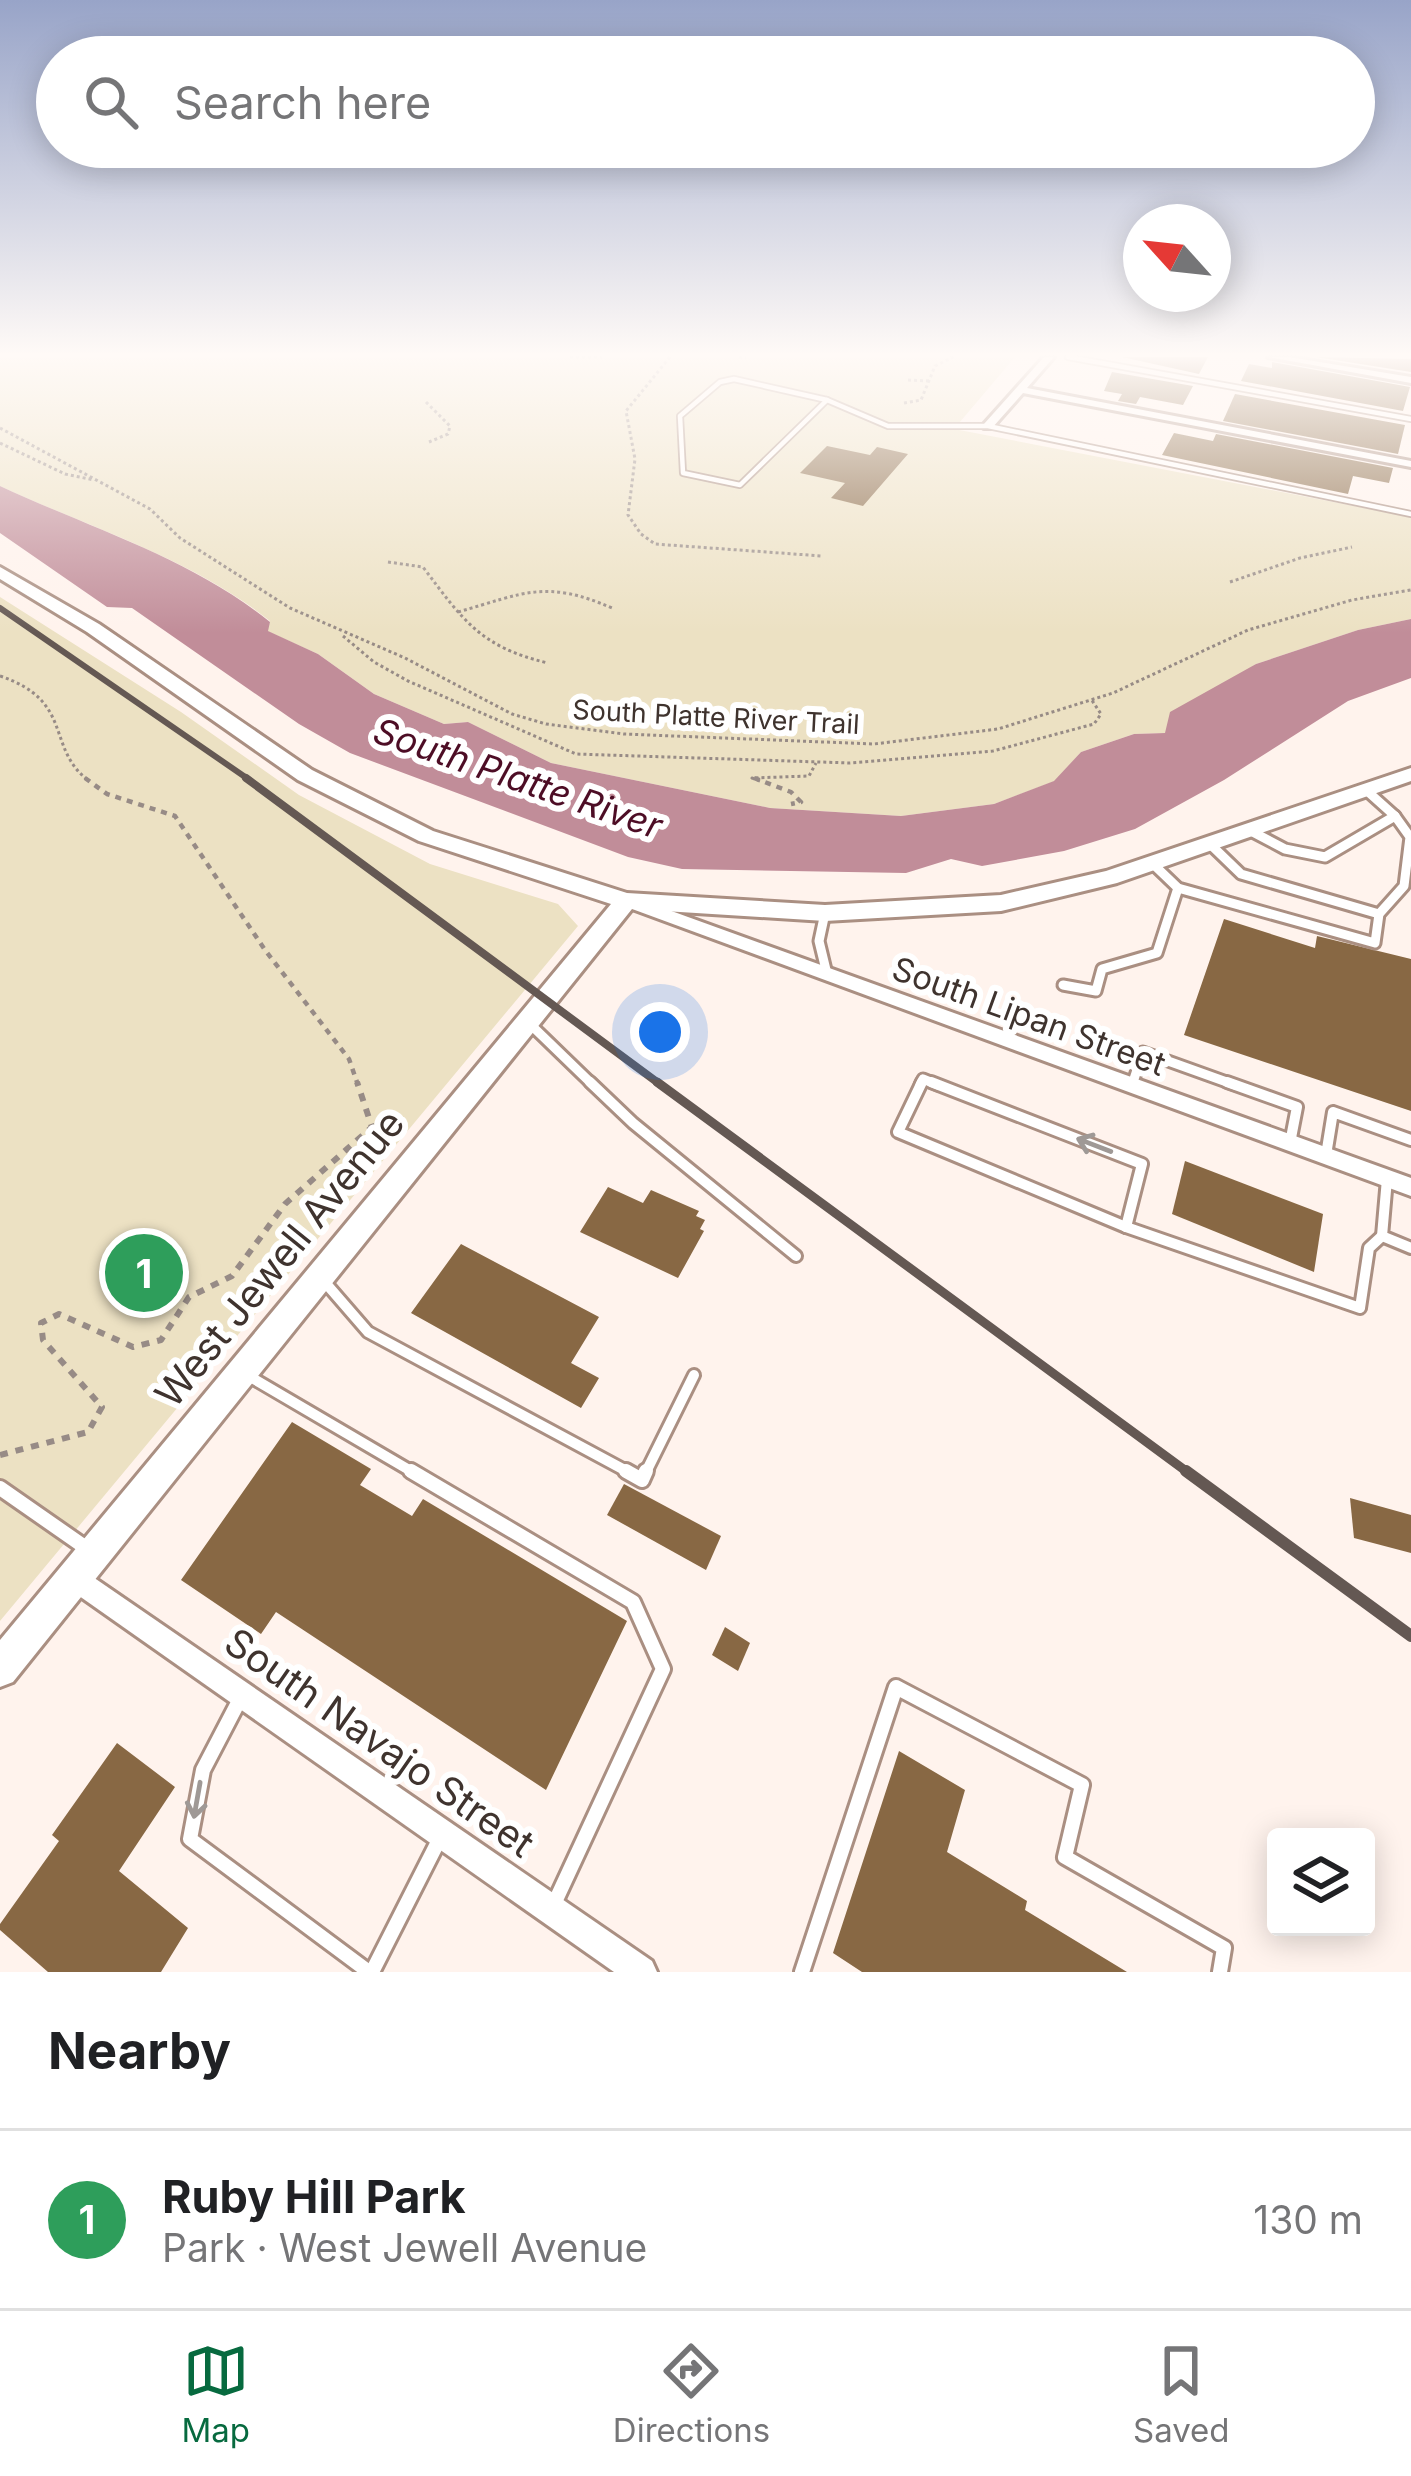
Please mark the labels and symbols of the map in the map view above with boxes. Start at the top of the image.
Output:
north arrow [1123,204,1231,312]
street label: South Platte River Trail [572,693,860,741]
water label: South Platte River [368,708,669,848]
street label: South Lipan Street [887,948,1171,1084]
your location [630,1002,690,1062]
street label: West Jewell Avenue [145,1100,413,1416]
one-way arrow [1076,1133,1113,1155]
pin: 1 [105,1228,183,1318]
street label: South Navajo Street [216,1618,544,1866]
one-way arrow [185,1780,207,1819]

